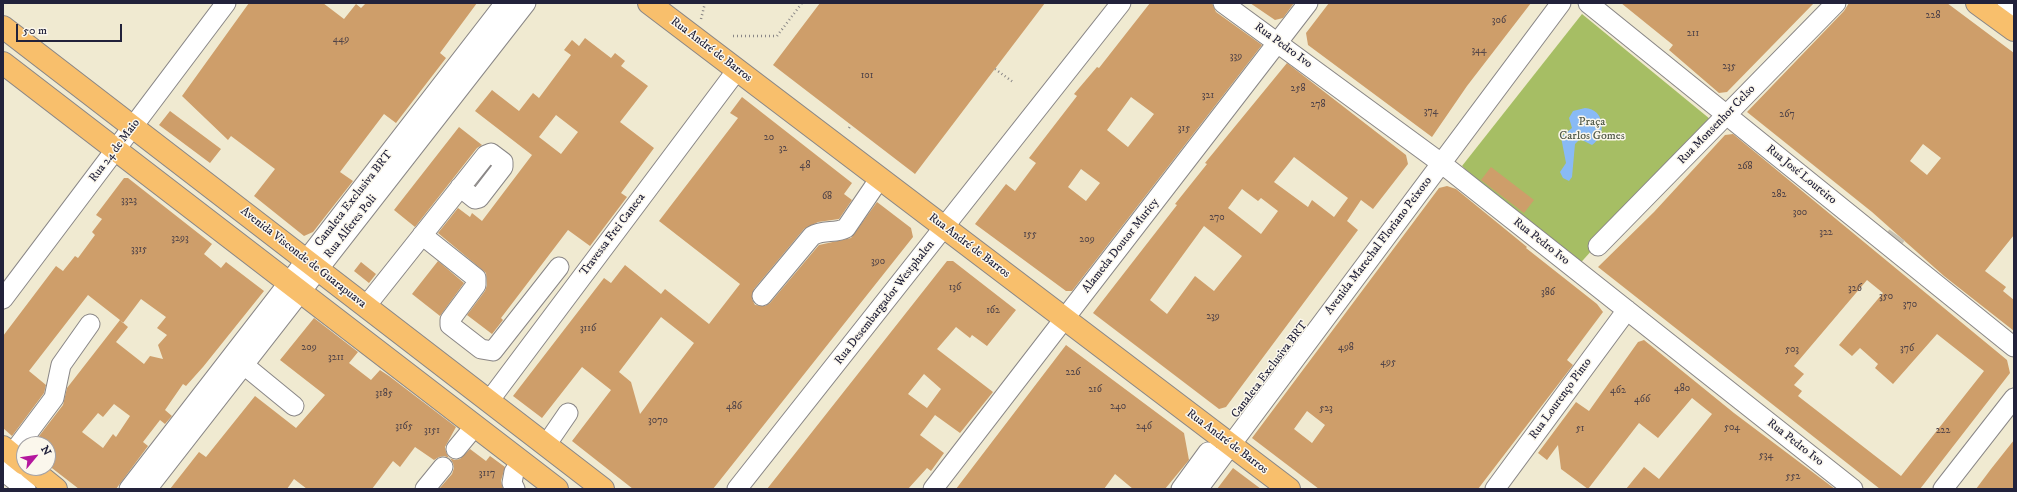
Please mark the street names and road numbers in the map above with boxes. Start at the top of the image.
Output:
street label: Rua André de Barros [667,15,755,85]
street label: Rua Pedro Ivo [1251,20,1315,72]
street label: Rua Monsenhor Celso [1675,82,1759,168]
street label: Rua 24 de Maio [87,117,143,185]
street label: Rua José Loureiro [1763,142,1839,208]
street label: Canaleta Exclusiva BRT [312,148,396,250]
street label: Avenida Marechal Floriano Peixoto [1322,174,1436,318]
street label: Travessa Frei Caneca [577,191,649,279]
street label: Rua Alferes Poli [322,192,380,262]
street label: Alameda Doutor Muricy [1080,196,1162,296]
street label: Avenida Visconde de Guarapuava [237,204,369,312]
street label: Rua André de Barros [925,211,1013,281]
street label: Rua Pedro Ivo [1510,215,1572,269]
street label: Rua Desembargador Westphalen [832,238,938,368]
street label: Canaleta Exclusiva BRT [1229,319,1311,421]
street label: Rua Lourenço Pinto [1527,356,1595,442]
street label: Rua André de Barros [1183,407,1271,477]
street label: Rua Pedro Ivo [1764,416,1826,470]

